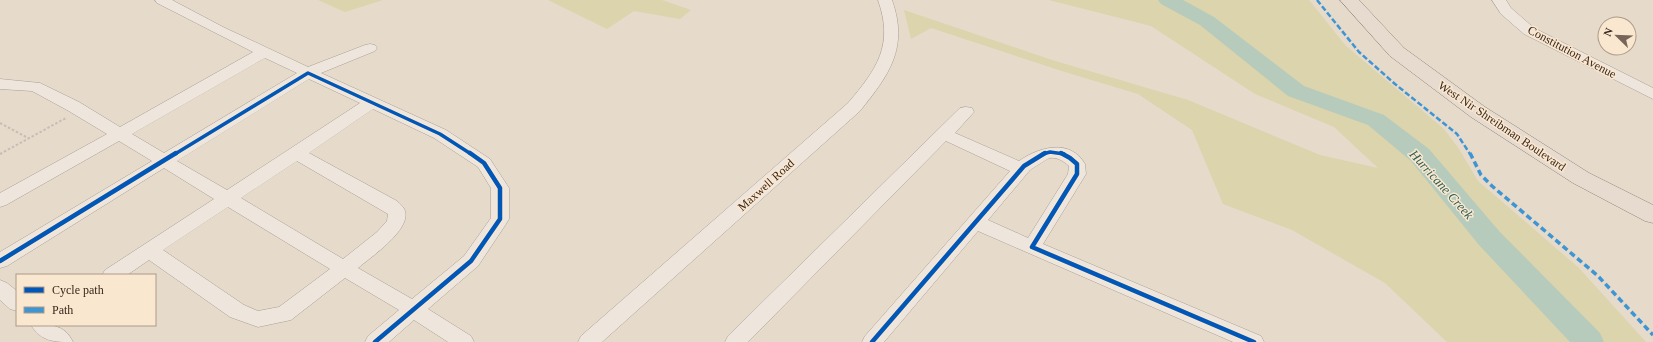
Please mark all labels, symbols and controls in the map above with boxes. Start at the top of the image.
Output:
north arrow [1597,16,1637,56]
street label: Constitution Avenue [1525,23,1619,81]
text: N [1601,26,1615,38]
street label: West Nir Shreibman Boulevard [1436,78,1568,174]
water label: Hurricane Creek [1406,146,1477,222]
street label: Maxwell Road [735,156,797,214]
legend [16,274,156,326]
text: Cycle path [52,283,104,297]
text: Path [52,303,73,317]

